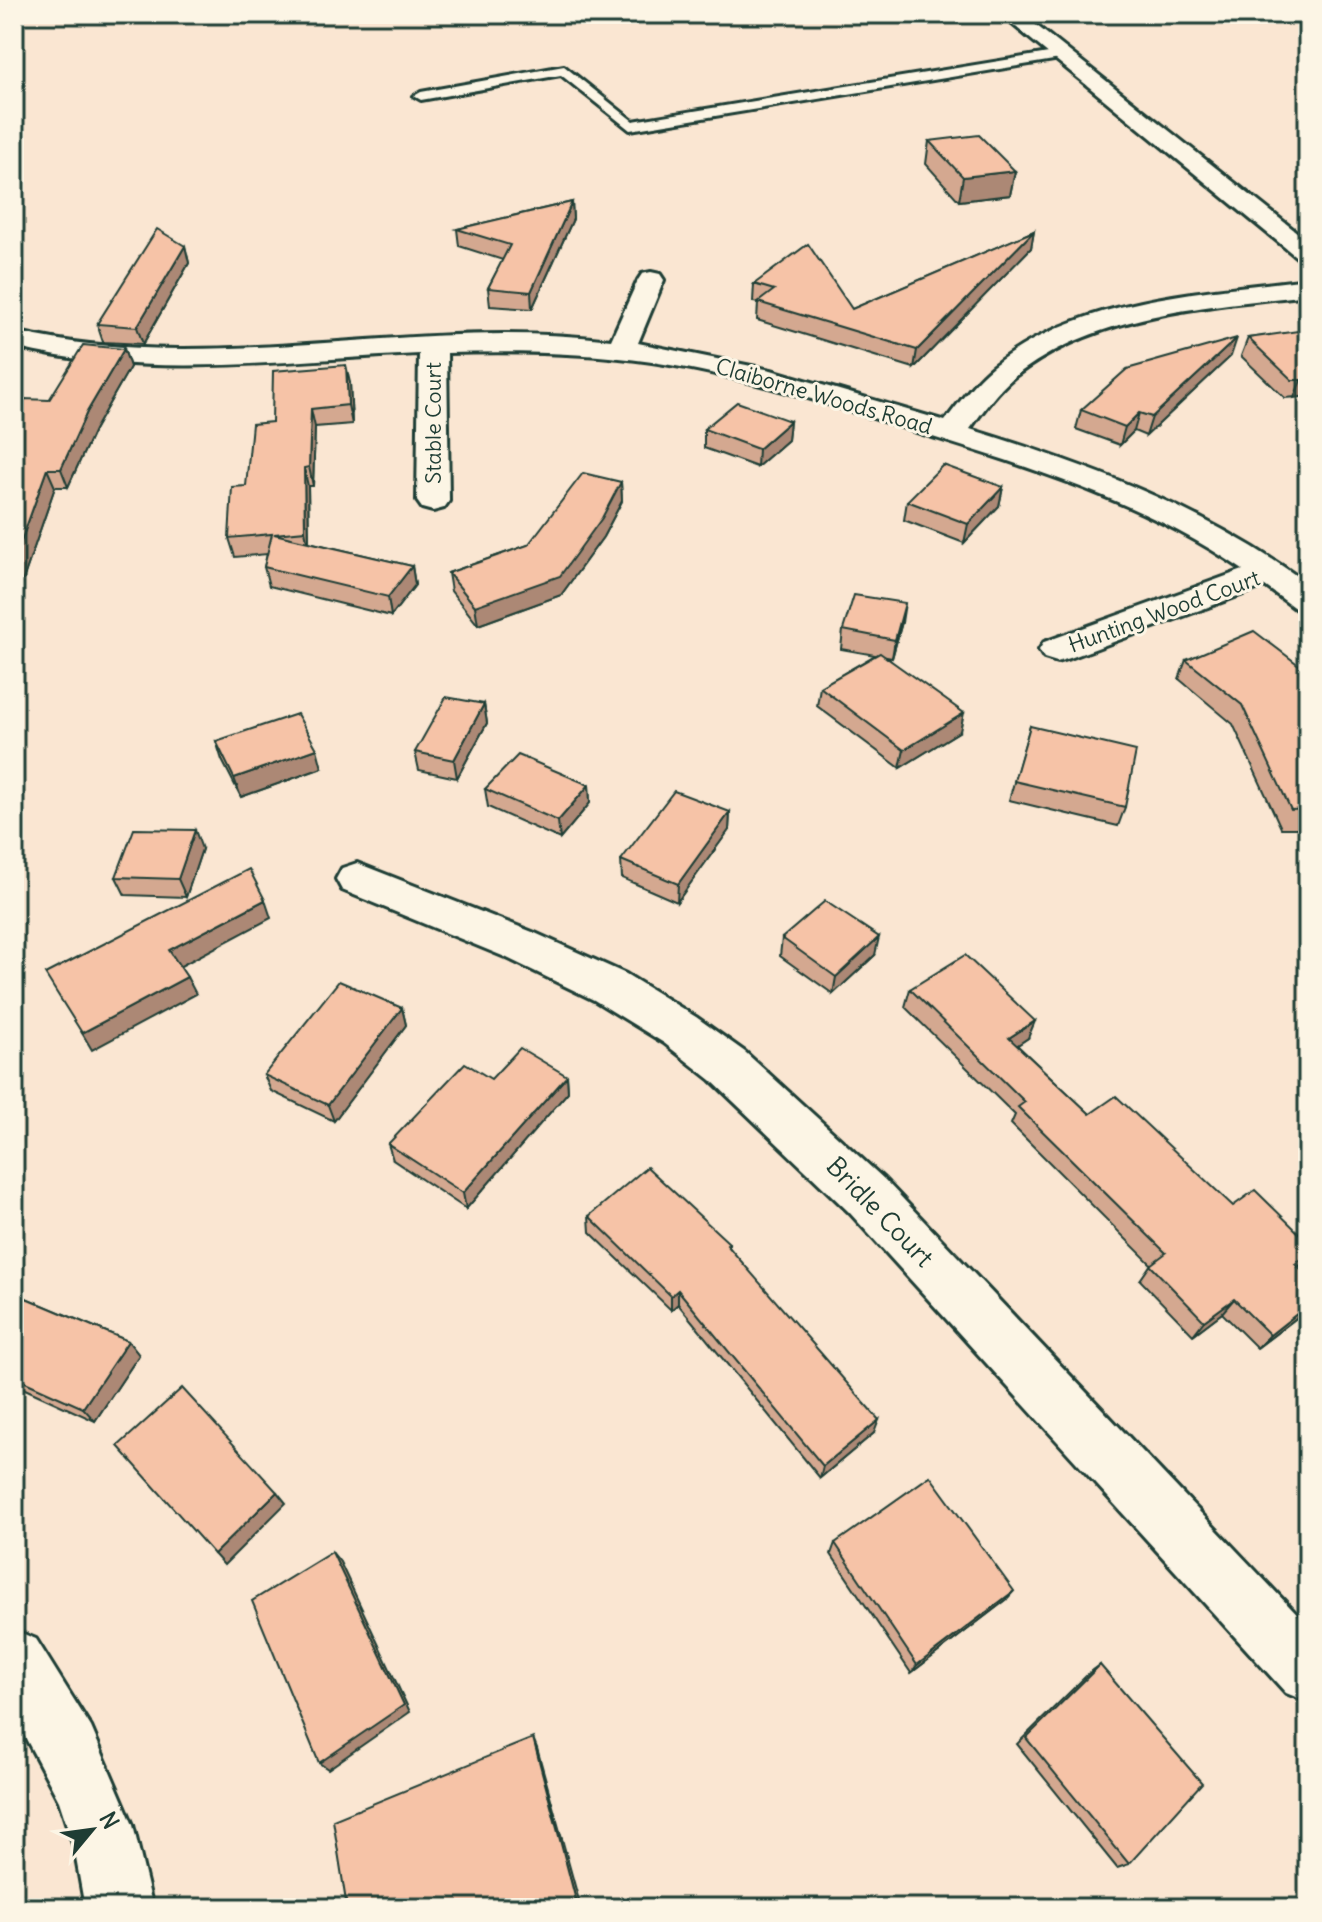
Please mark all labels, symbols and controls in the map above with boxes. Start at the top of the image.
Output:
street label: Claiborne Woods Road [713,352,936,440]
street label: Stable Court [419,362,447,484]
street label: Hunting Wood Court [1064,563,1264,659]
street label: Bridle Court [820,1150,941,1274]
north arrow [52,1790,132,1870]
text: N [94,1807,125,1834]

